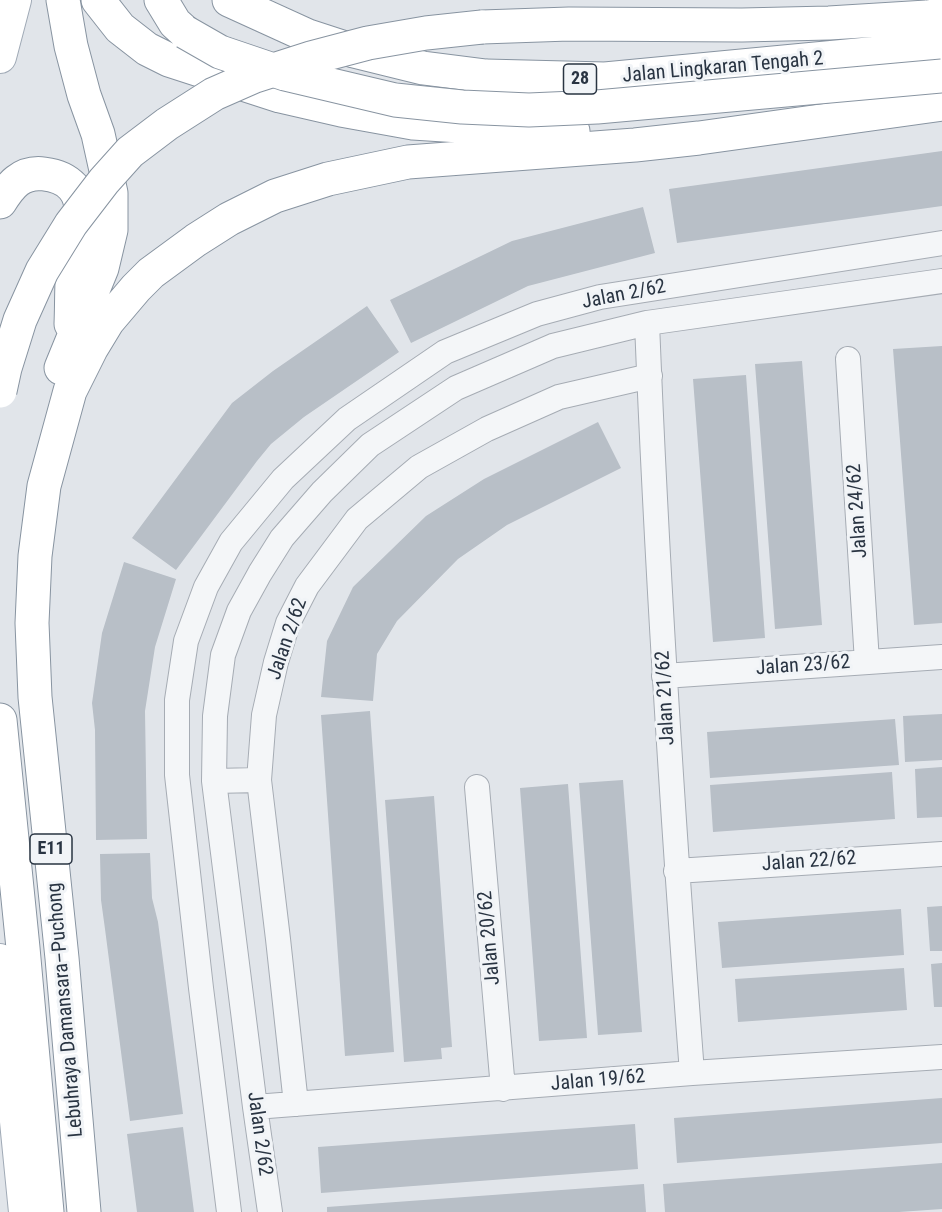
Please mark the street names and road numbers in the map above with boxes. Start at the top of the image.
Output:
street label: Jalan Lingkaran Tengah 2 [622,47,824,89]
road number: 28 [564,64,596,94]
street label: Jalan 2/62 [580,275,668,315]
street label: Jalan 24/62 [843,463,873,559]
street label: Jalan 2/62 [263,595,313,683]
street label: Jalan 21/62 [652,650,680,746]
street label: Jalan 23/62 [755,651,851,681]
road number: E11 [30,834,72,864]
street label: Jalan 22/62 [761,847,857,877]
street label: Lebuhraya Damansara–Puchong [43,882,89,1138]
street label: Jalan 20/62 [474,890,506,986]
street label: Jalan 19/62 [550,1065,646,1097]
street label: Jalan 2/62 [241,1090,277,1178]

